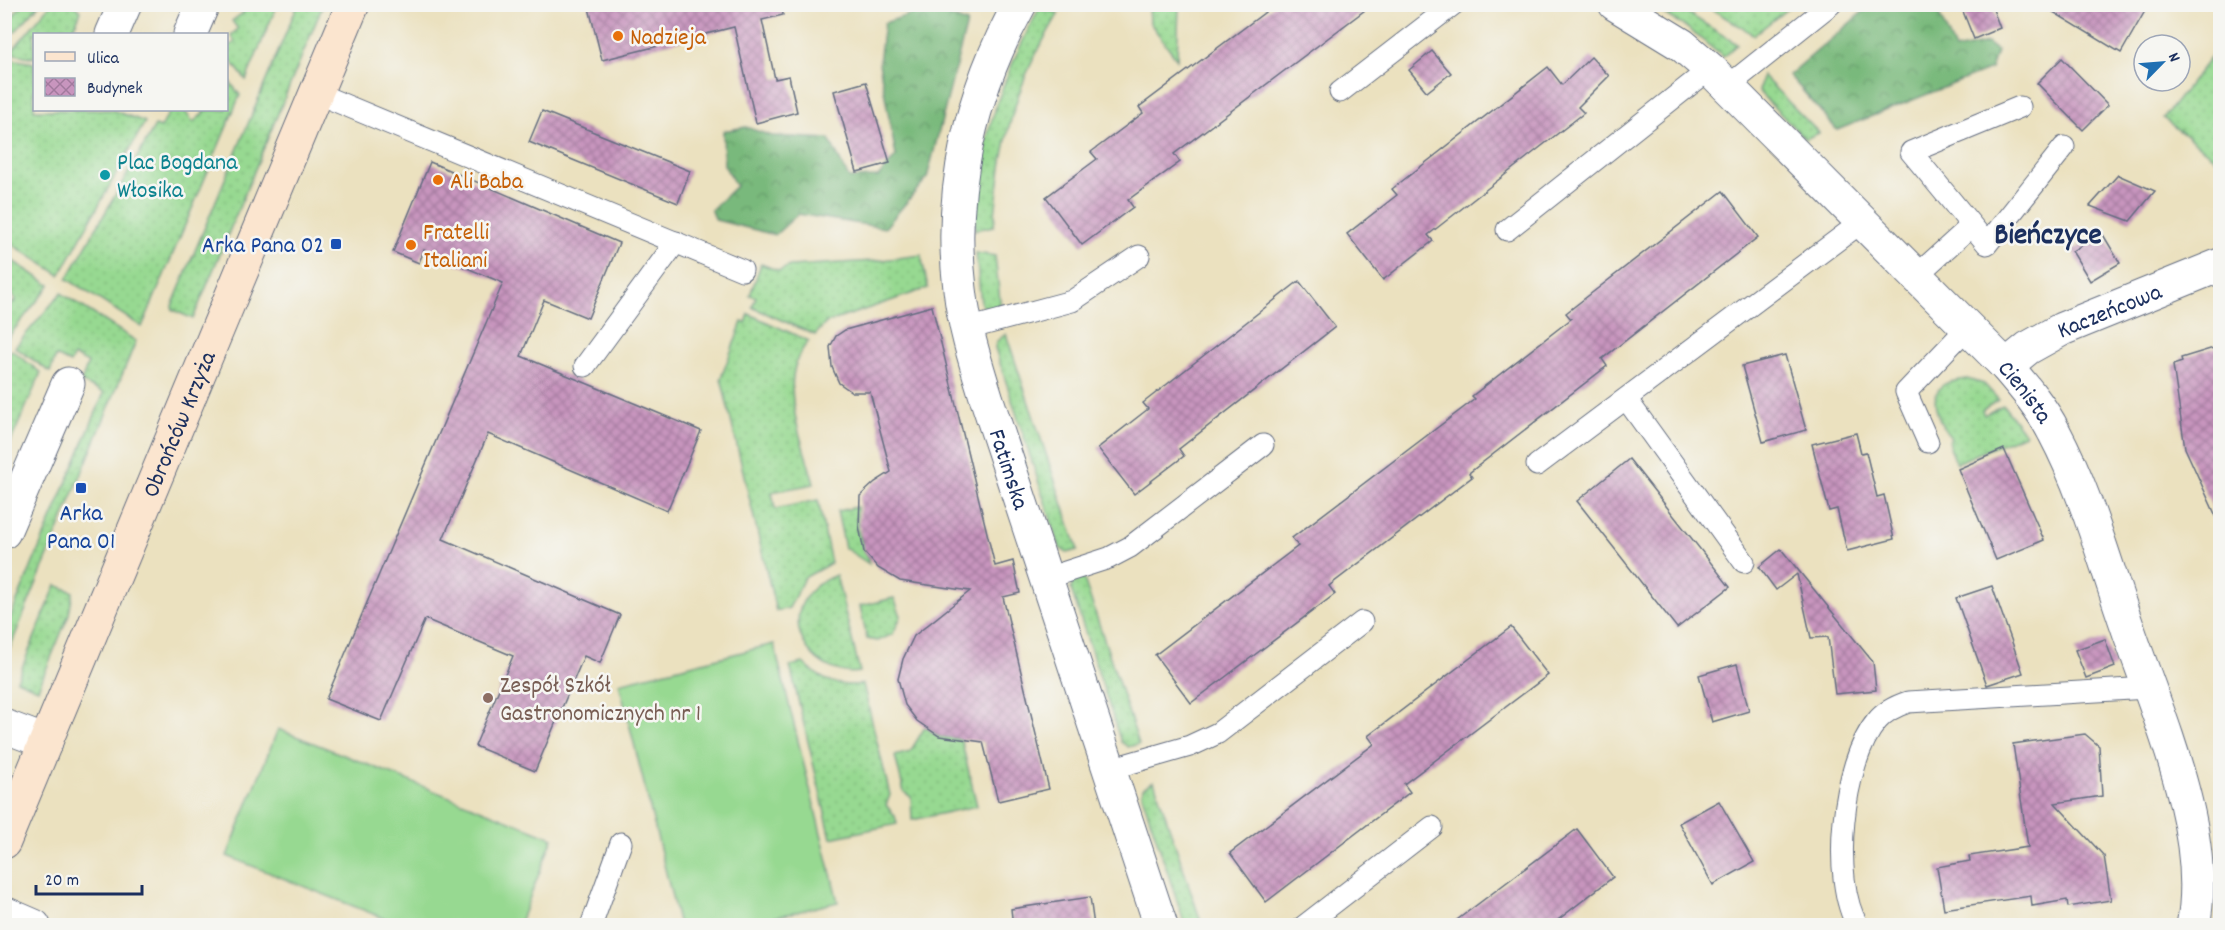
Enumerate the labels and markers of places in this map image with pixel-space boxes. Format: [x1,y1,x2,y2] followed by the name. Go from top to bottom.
[630,22,707,56] place label: Nadzieja
[611,29,625,43] marker: Nadzieja
[117,147,238,209] place label: Plac Bogdana Włosika
[450,166,524,200] place label: Ali Baba
[98,168,112,182] marker: Plac Bogdana Włosika
[431,173,445,187] marker: Ali Baba
[423,217,489,279] place label: Fratelli Italiani
[202,230,324,264] place label: Arka Pana 02
[329,237,343,251] marker: Arka Pana 02
[404,238,418,252] marker: Fratelli Italiani
[74,481,88,495] marker: Arka Pana 01
[47,498,115,560] place label: Arka Pana 01
[500,670,701,732] place label: Zespół Szkół Gastronomicznych nr 1
[481,691,495,705] marker: Zespół Szkół Gastronomicznych nr 1

